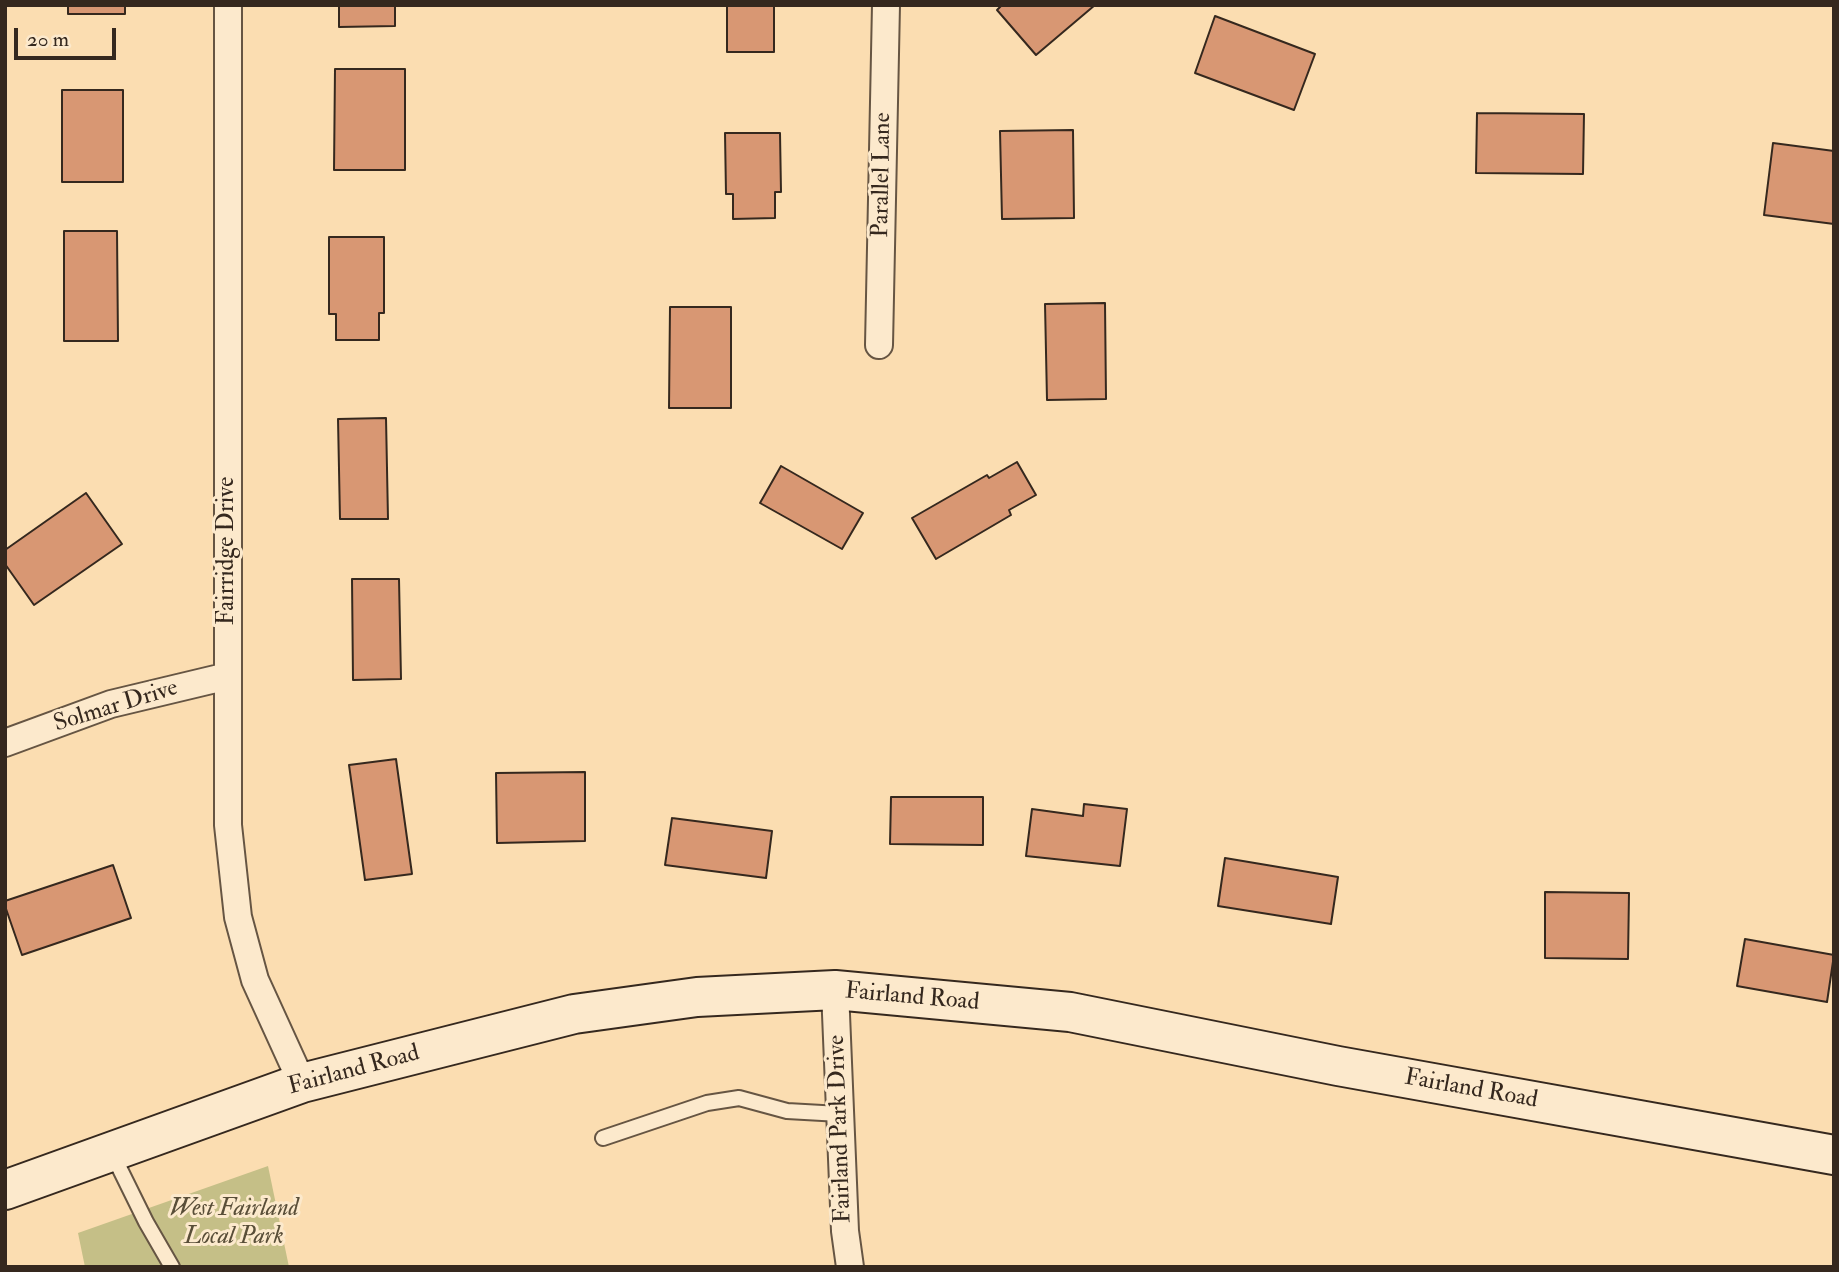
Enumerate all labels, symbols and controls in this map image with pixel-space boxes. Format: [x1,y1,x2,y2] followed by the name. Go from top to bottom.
[18,14,119,58] scale bar
[27,26,69,53] text: 20 m
[868,112,898,238] street label: Parallel Lane
[214,477,242,625] street label: Fairridge Drive
[50,674,182,740] street label: Solmar Drive
[844,978,980,1018] street label: Fairland Road
[823,1034,859,1224] street label: Fairland Park Drive
[285,1040,423,1102] street label: Fairland Road
[1402,1064,1540,1116] street label: Fairland Road
[169,1196,299,1252] park label: West Fairland Local Park

